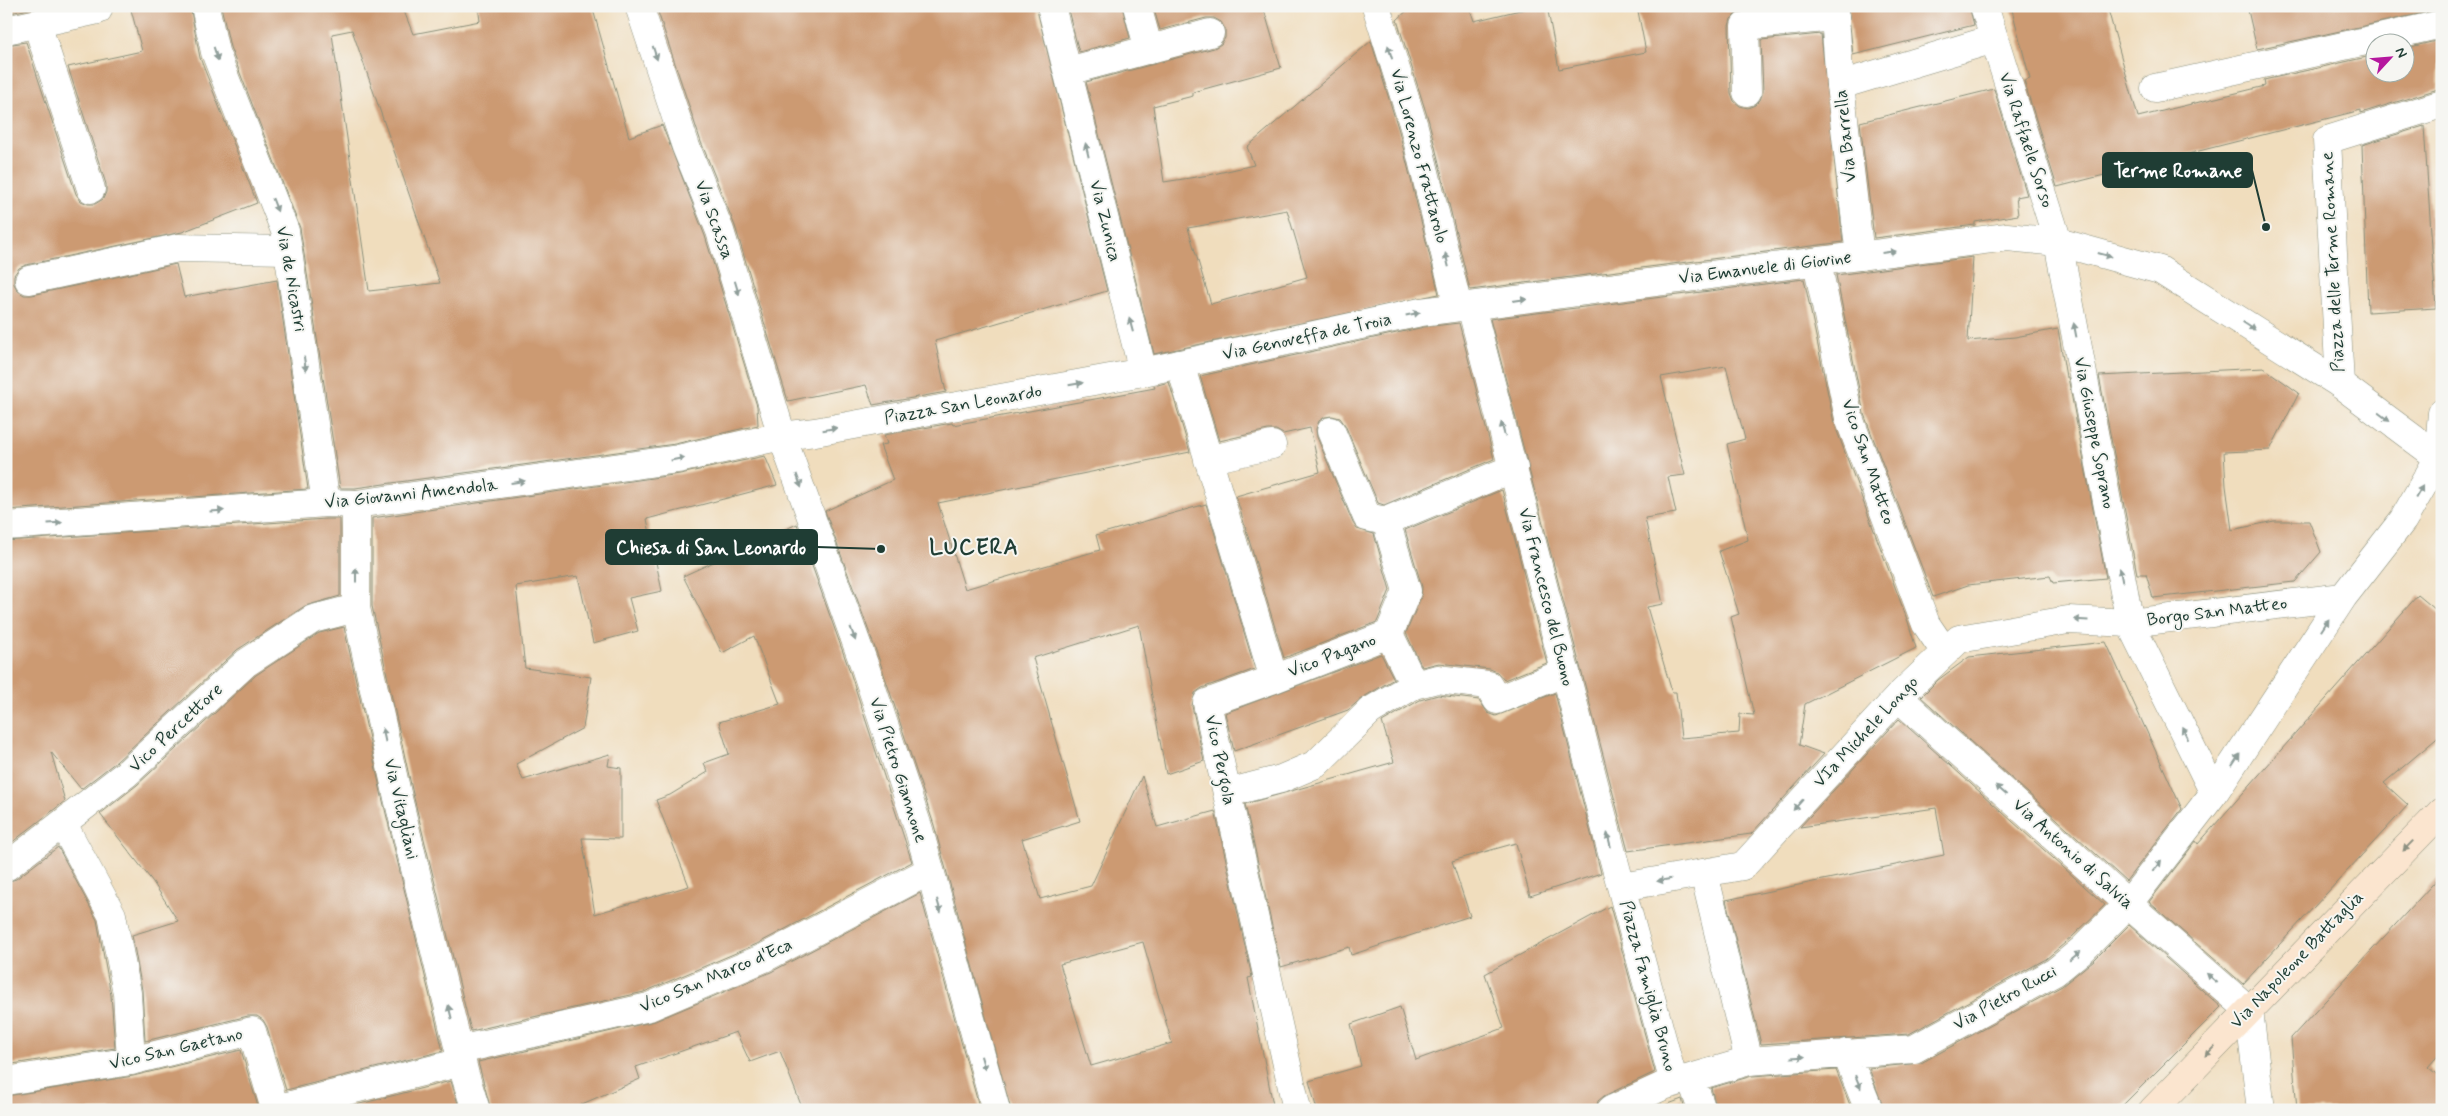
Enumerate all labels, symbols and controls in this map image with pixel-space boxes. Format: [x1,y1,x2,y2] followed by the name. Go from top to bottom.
[2366,32,2416,82] north arrow
[651,45,659,60] one-way arrow
[1386,45,1394,60] one-way arrow
[2391,45,2411,61] text: N
[213,46,220,61] one-way arrow
[1384,66,1454,246] street label: Via Lorenzo Frattarolo
[1993,69,2059,211] street label: Via Raffaele Sorso
[1829,89,1863,183] street label: Via Barrella
[1083,142,1091,157] one-way arrow
[2315,151,2351,373] street label: Piazza delle Terme Romane
[2103,153,2252,187] callout: Terme Romane
[2114,159,2242,184] text: Terme Romane
[689,177,739,263] street label: Via Scassa
[1083,178,1127,264] street label: Via Zunica
[271,198,279,213] one-way arrow
[270,224,312,334] street label: Via de Nicastri
[1677,245,1853,291] street label: Via Emanuele di Giovine
[1882,248,1898,256] one-way arrow
[2097,251,2113,259] one-way arrow
[1443,252,1451,267] one-way arrow
[734,281,742,296] one-way arrow
[1512,295,1528,303] one-way arrow
[1220,307,1394,367] street label: Via Genoveffa de Troia
[1406,310,1421,318] one-way arrow
[1127,317,1135,332] one-way arrow
[2070,321,2078,337] one-way arrow
[2242,322,2256,331] one-way arrow
[2068,355,2120,511] street label: Via Giuseppe Soprano
[301,357,309,373] one-way arrow
[882,379,1044,431] street label: Piazza San Leonardo
[1069,380,1084,388] one-way arrow
[1835,396,1901,528] street label: Vico San Matteo
[2377,412,2390,423] one-way arrow
[1499,421,1507,436] one-way arrow
[823,425,839,433] one-way arrow
[671,454,687,462] one-way arrow
[323,473,499,515] street label: Via Giovanni Amendola
[795,474,803,489] one-way arrow
[510,478,526,486] one-way arrow
[2415,485,2423,500] one-way arrow
[1512,505,1580,689] street label: Via Francesco del Buono
[209,507,225,515] one-way arrow
[47,518,63,526] one-way arrow
[606,530,817,564] callout: Chiesa di San Leonardo
[929,534,1019,562] district label: LUCERA
[616,536,806,561] text: Chiesa di San Leonardo
[352,567,360,583] one-way arrow
[2117,568,2125,583] one-way arrow
[2145,591,2289,634] street label: Borgo San Matteo
[2073,616,2089,624] one-way arrow
[2320,618,2330,631] one-way arrow
[850,627,857,642] one-way arrow
[1284,628,1380,684] street label: Vico Pagano
[1808,671,1924,793] street label: VIa Michele Longo
[124,678,228,778] street label: Vico Percettore
[863,694,933,846] street label: Via Pietro Giannone
[1197,713,1241,808] street label: Vico Pergola
[379,726,387,742] one-way arrow
[2181,726,2189,740] one-way arrow
[2231,754,2240,767] one-way arrow
[377,756,424,862] street label: Via Vitagliani
[1994,784,2007,795] one-way arrow
[2007,793,2139,915] street label: Via Antonio di Salvia
[1792,798,1804,810] one-way arrow
[1605,833,1613,848] one-way arrow
[2402,840,2414,852] one-way arrow
[2152,860,2163,873] one-way arrow
[1656,876,1672,884] one-way arrow
[2225,886,2369,1034] street label: Via Napoleone Battaglia
[935,898,943,914] one-way arrow
[1613,898,1682,1075] street label: Piazza Famiglia Bruno
[636,933,796,1019] street label: Vico San Marco d'Eca
[2068,950,2081,961] one-way arrow
[1949,960,2061,1036] street label: Via Pietro Rucci
[2207,972,2219,984] one-way arrow
[446,1005,454,1020] one-way arrow
[107,1022,245,1076] street label: Vico San Gaetano
[2204,1045,2216,1057] one-way arrow
[1790,1053,1806,1061] one-way arrow
[979,1055,987,1070] one-way arrow
[1854,1074,1862,1089] one-way arrow

